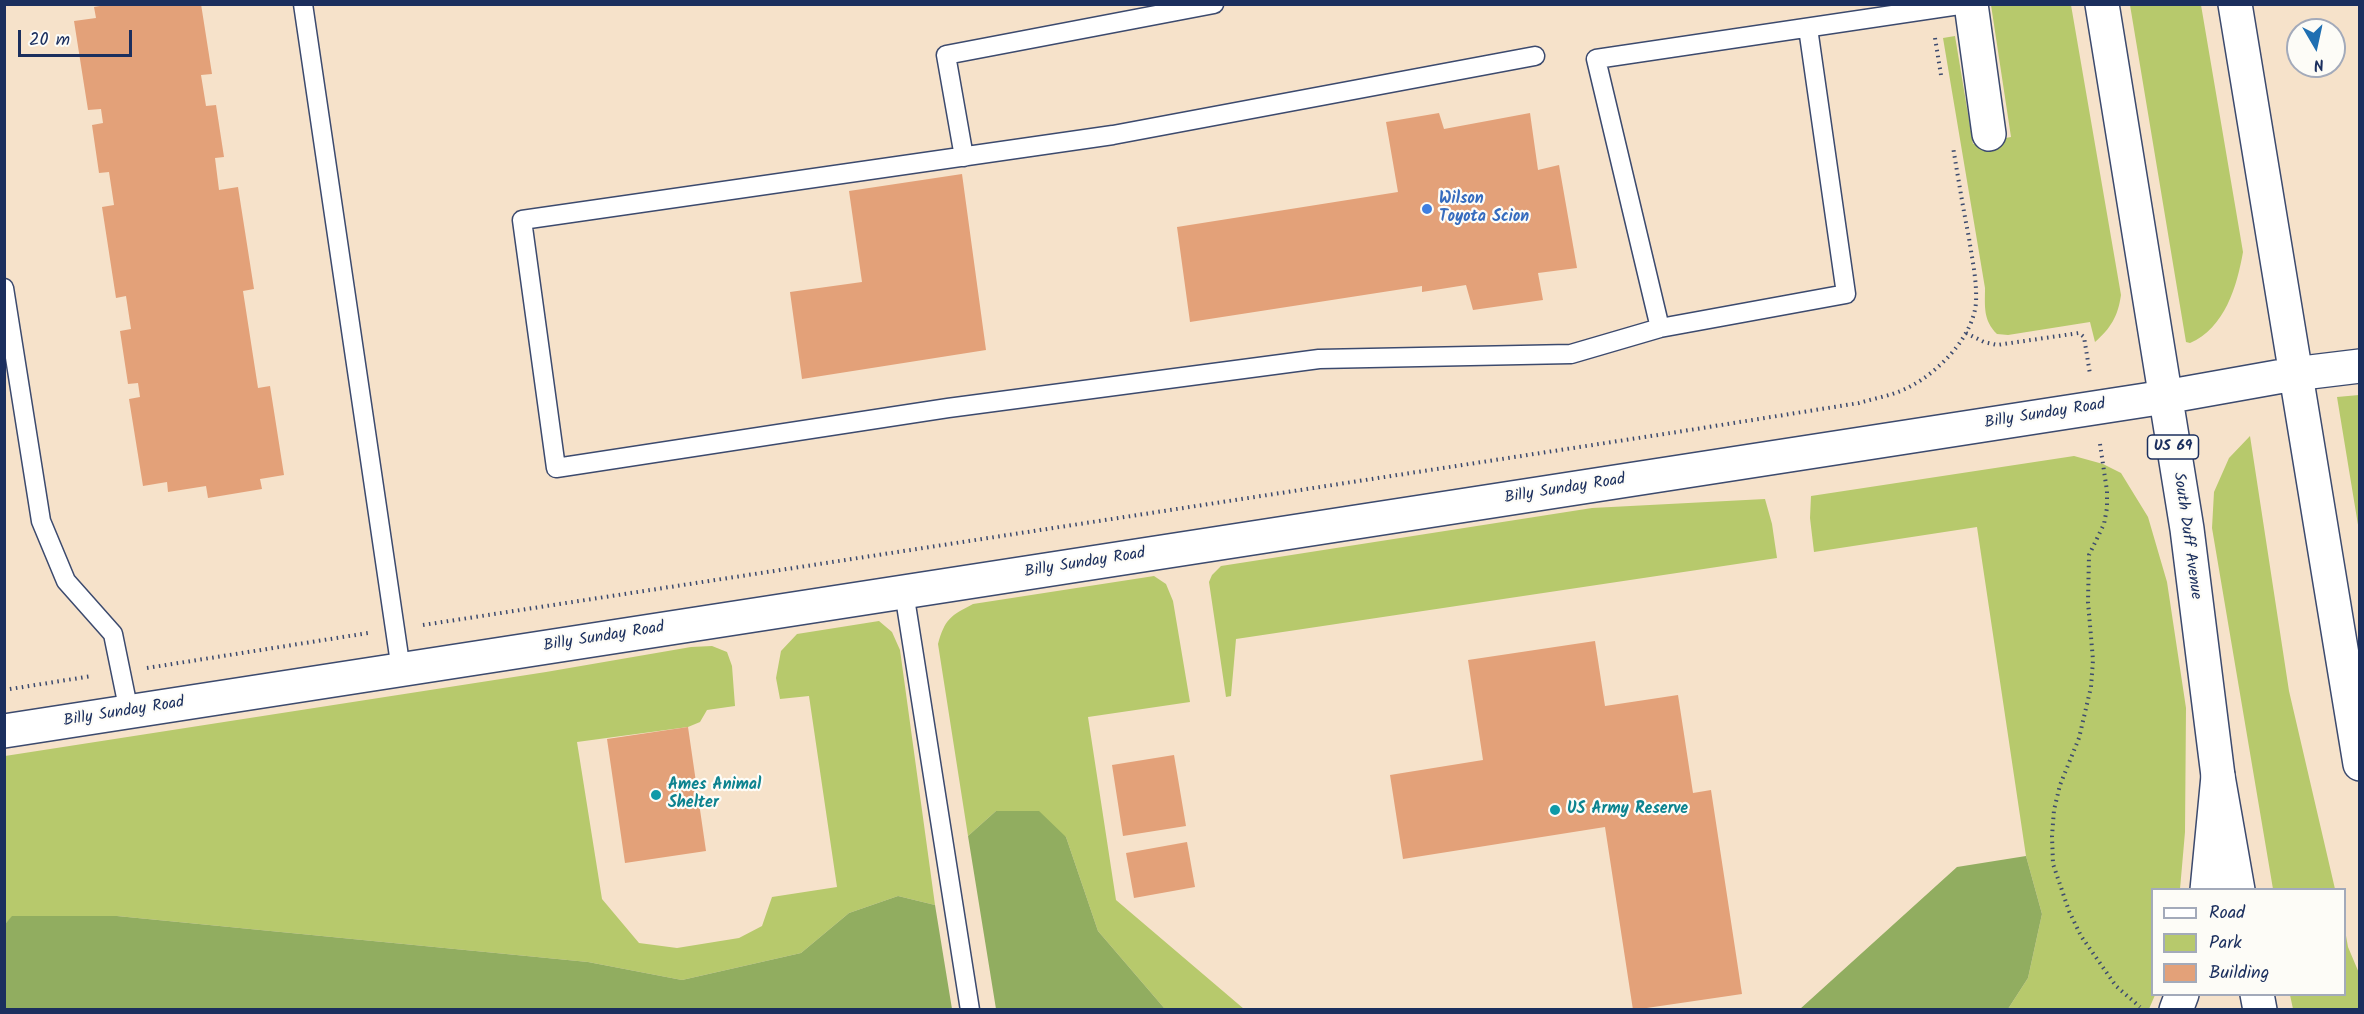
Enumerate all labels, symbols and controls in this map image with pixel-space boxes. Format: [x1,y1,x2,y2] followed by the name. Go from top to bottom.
[21,18,135,56] scale bar
[2286,18,2346,78] north arrow
[29,26,70,55] text: 20 m
[2312,51,2326,77] text: N
[1439,190,1529,228] place label: Wilson Toyota Scion
[1420,202,1434,216] marker: Wilson Toyota Scion
[1983,396,2107,434] street label: Billy Sunday Road
[2148,435,2198,459] road number: US 69
[1503,471,1627,509] street label: Billy Sunday Road
[2168,471,2204,601] street label: South Duff Avenue
[1023,545,1147,583] street label: Billy Sunday Road
[542,619,666,657] street label: Billy Sunday Road
[62,694,186,732] street label: Billy Sunday Road
[668,776,761,814] place label: Ames Animal Shelter
[649,788,663,802] marker: Ames Animal Shelter
[1567,800,1688,820] place label: US Army Reserve
[1548,803,1562,817] marker: US Army Reserve
[2151,888,2346,996] legend
[2209,899,2245,928] text: Road
[2209,929,2242,958] text: Park
[2209,959,2269,988] text: Building

